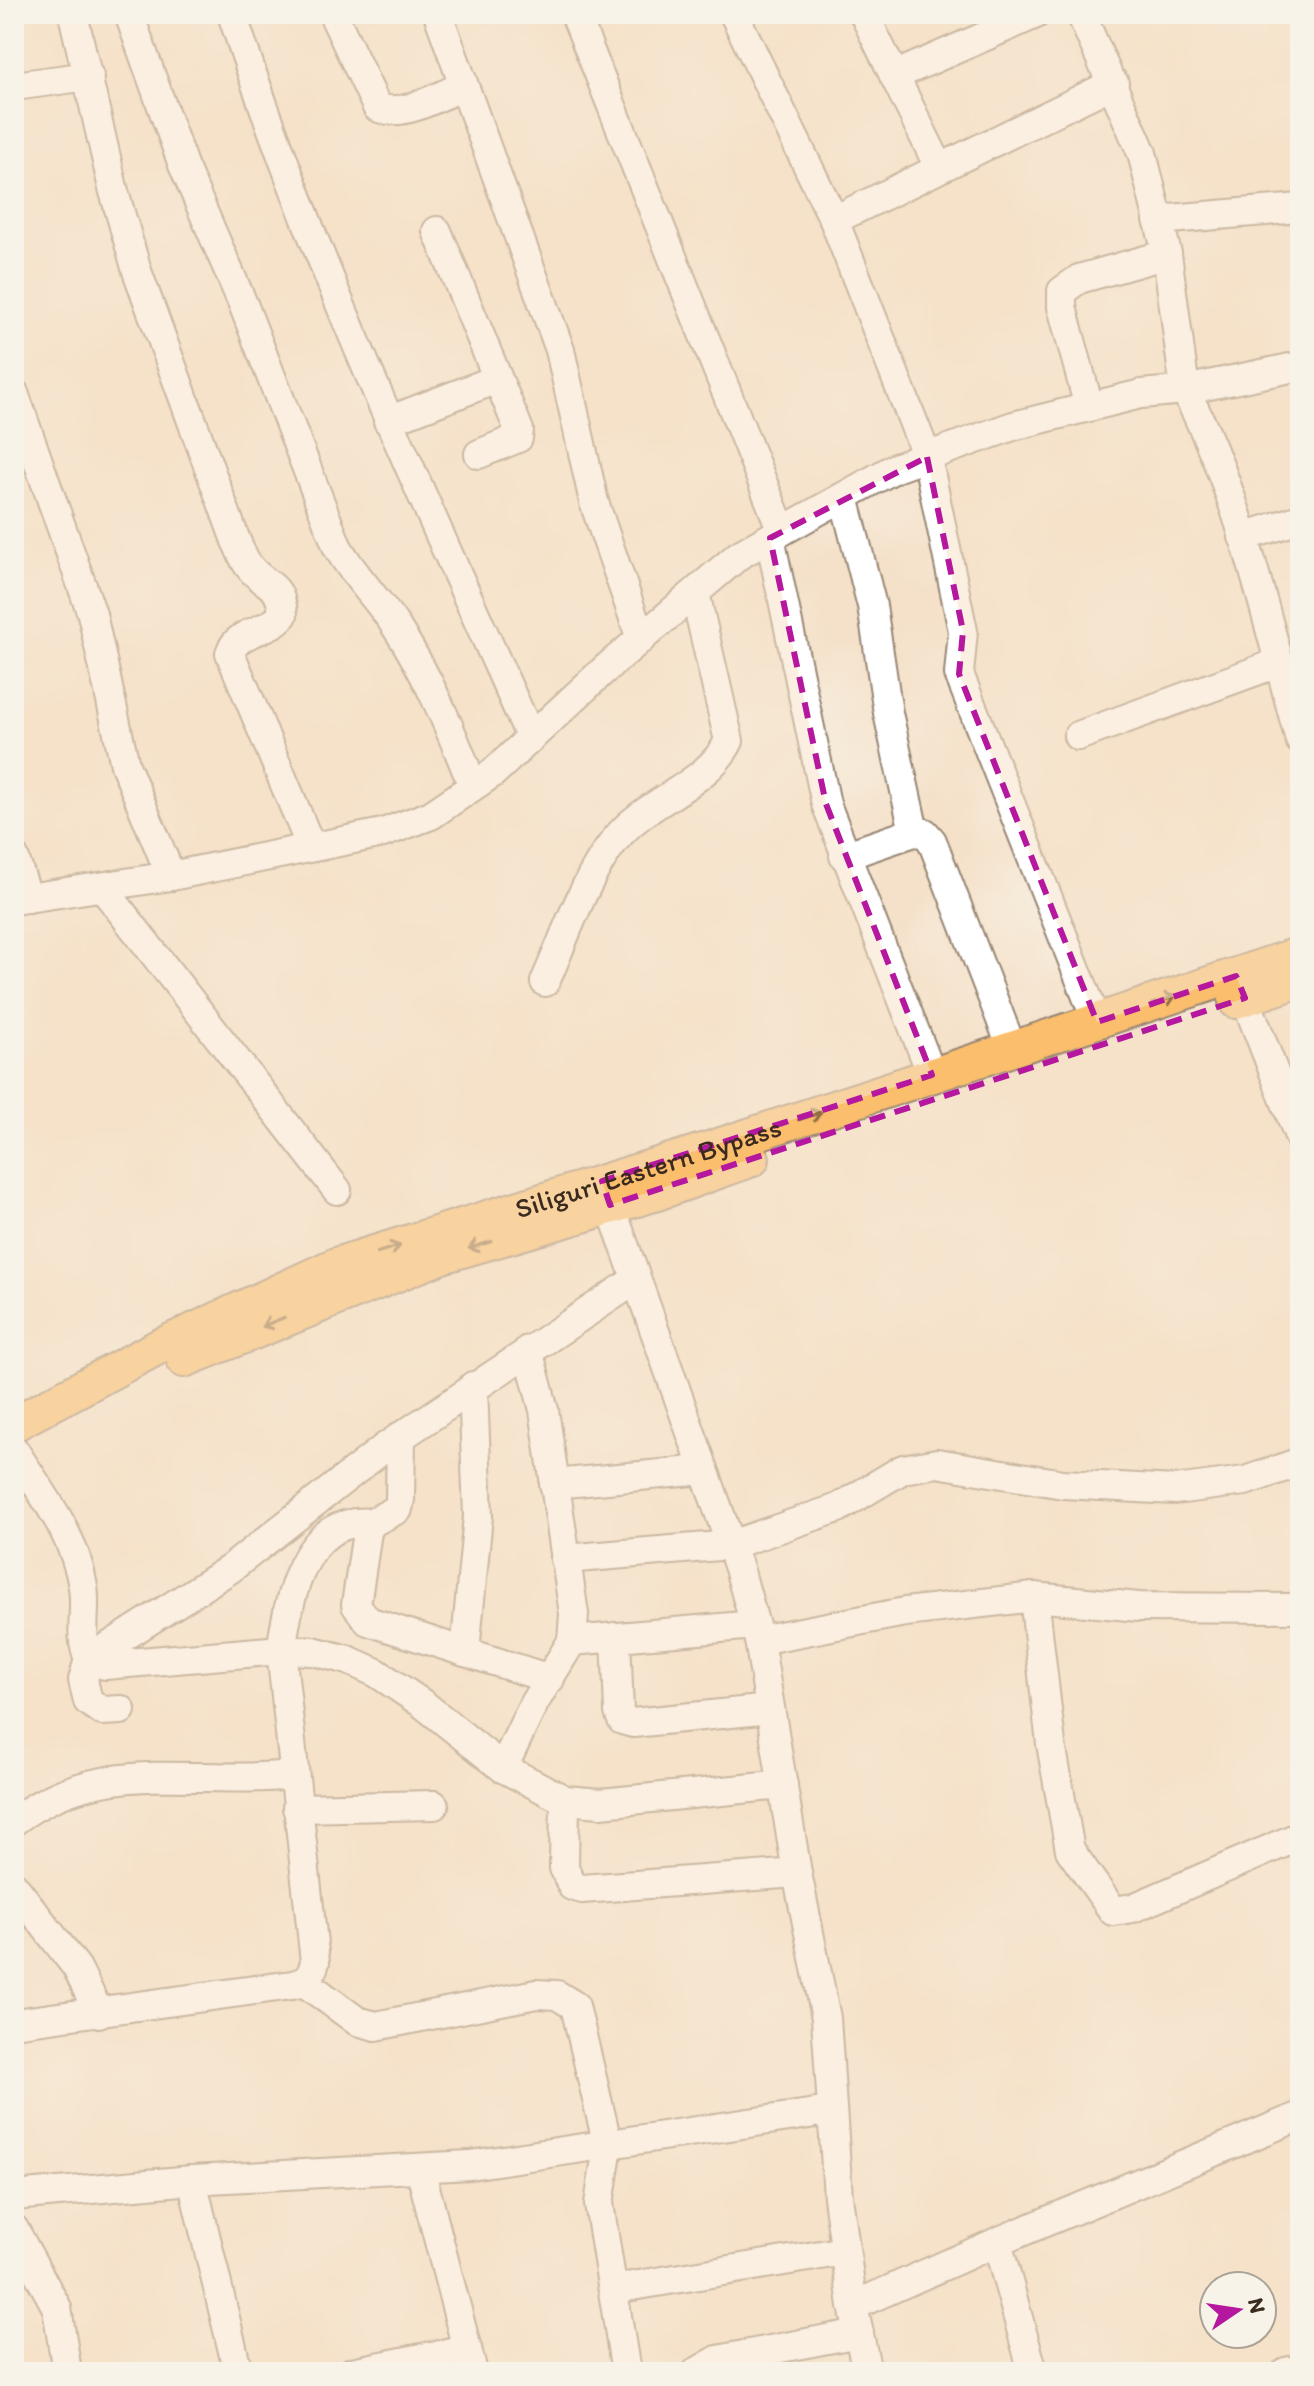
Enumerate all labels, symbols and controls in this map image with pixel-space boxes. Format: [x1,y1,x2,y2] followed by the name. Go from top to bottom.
[1151,992,1176,1007] one-way arrow
[797,1107,822,1122] one-way arrow
[511,1109,785,1225] street label: Siliguri Eastern Bypass
[468,1239,493,1253] one-way arrow
[376,1240,401,1255] one-way arrow
[261,1316,286,1330] one-way arrow
[1198,2270,1278,2350] north arrow
[1242,2295,1272,2316] text: N

